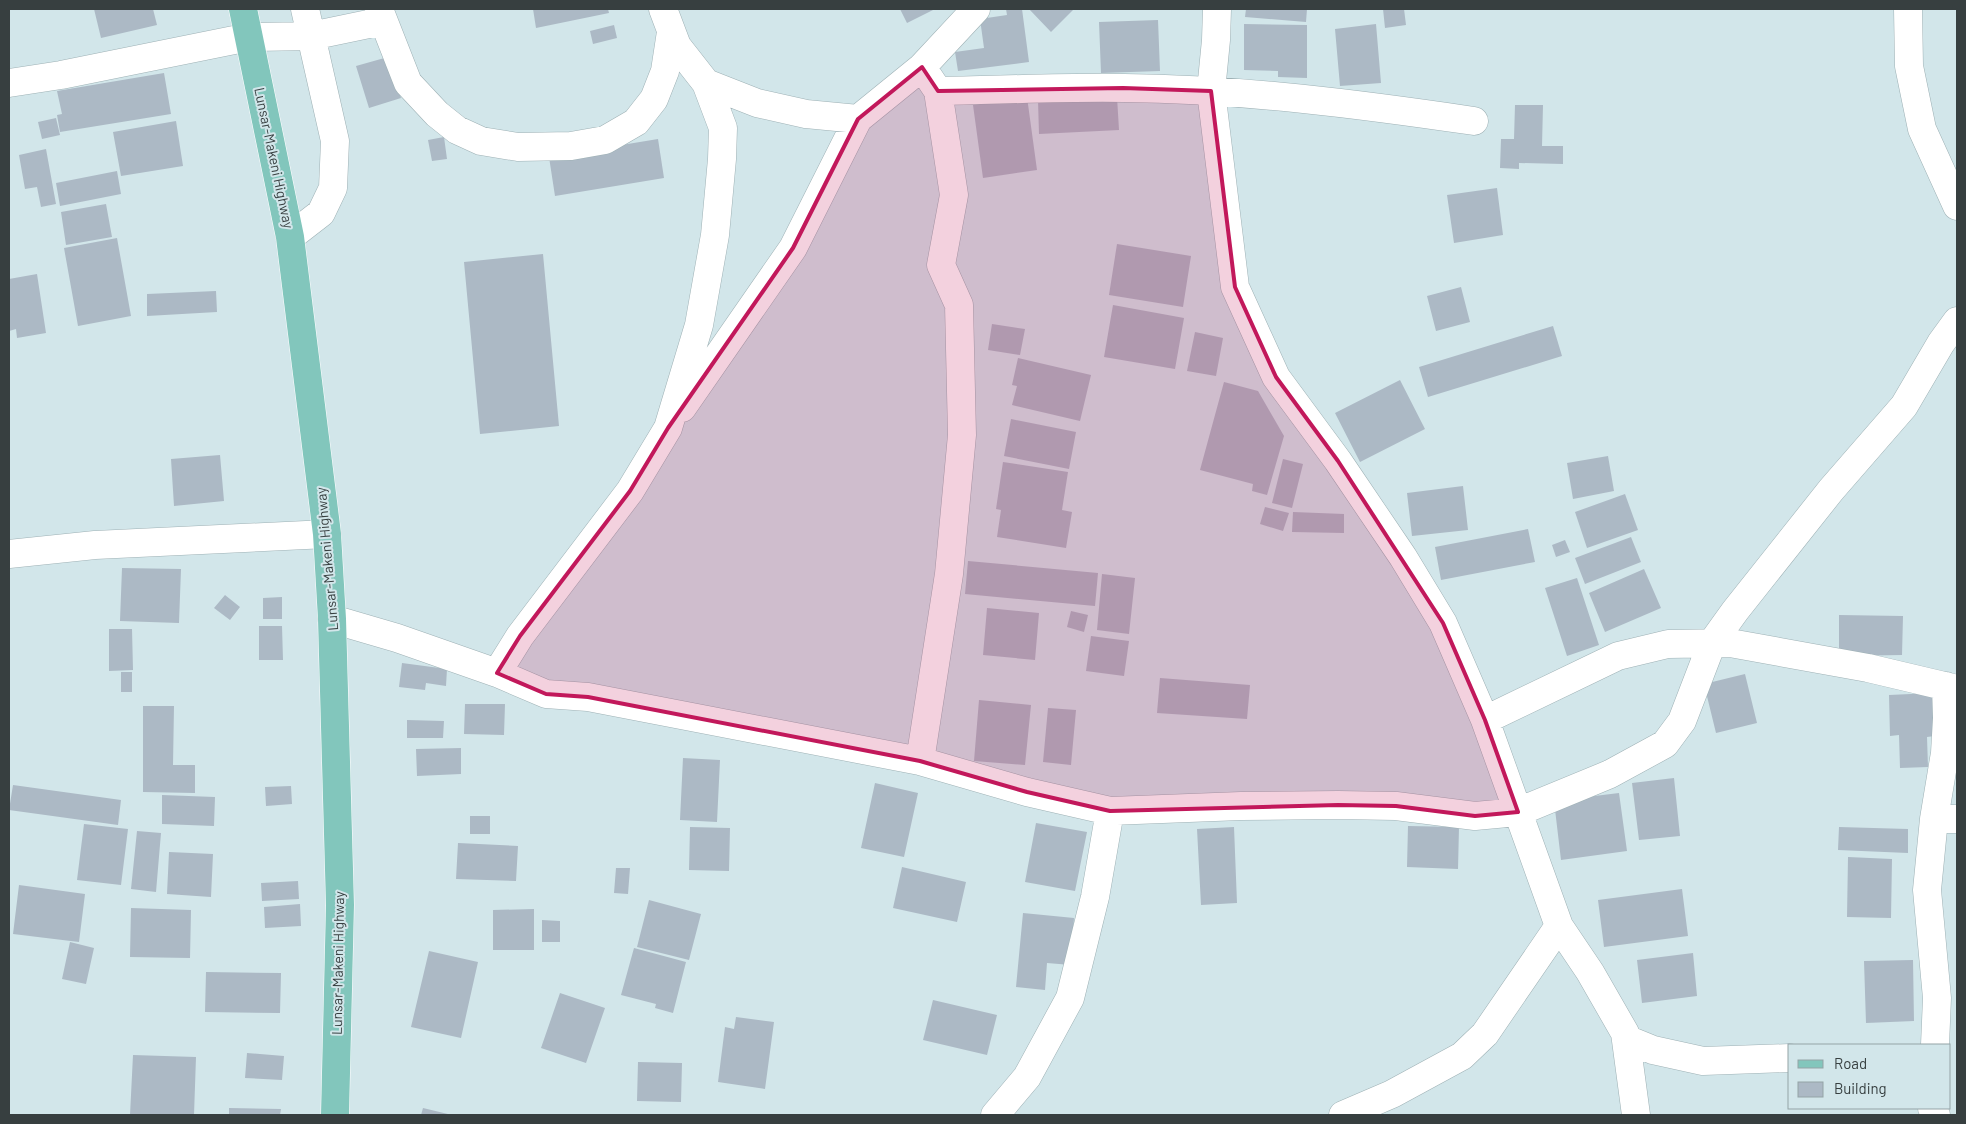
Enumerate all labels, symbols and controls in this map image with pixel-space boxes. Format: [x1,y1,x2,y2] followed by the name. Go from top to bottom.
[251,86,298,231] street label: Lunsar-Makeni Highway
[312,486,341,631] street label: Lunsar-Makeni Highway
[328,890,347,1035] street label: Lunsar-Makeni Highway
[1788,1044,1951,1109] legend
[1834,1054,1867,1072] text: Road
[1834,1079,1887,1097] text: Building

